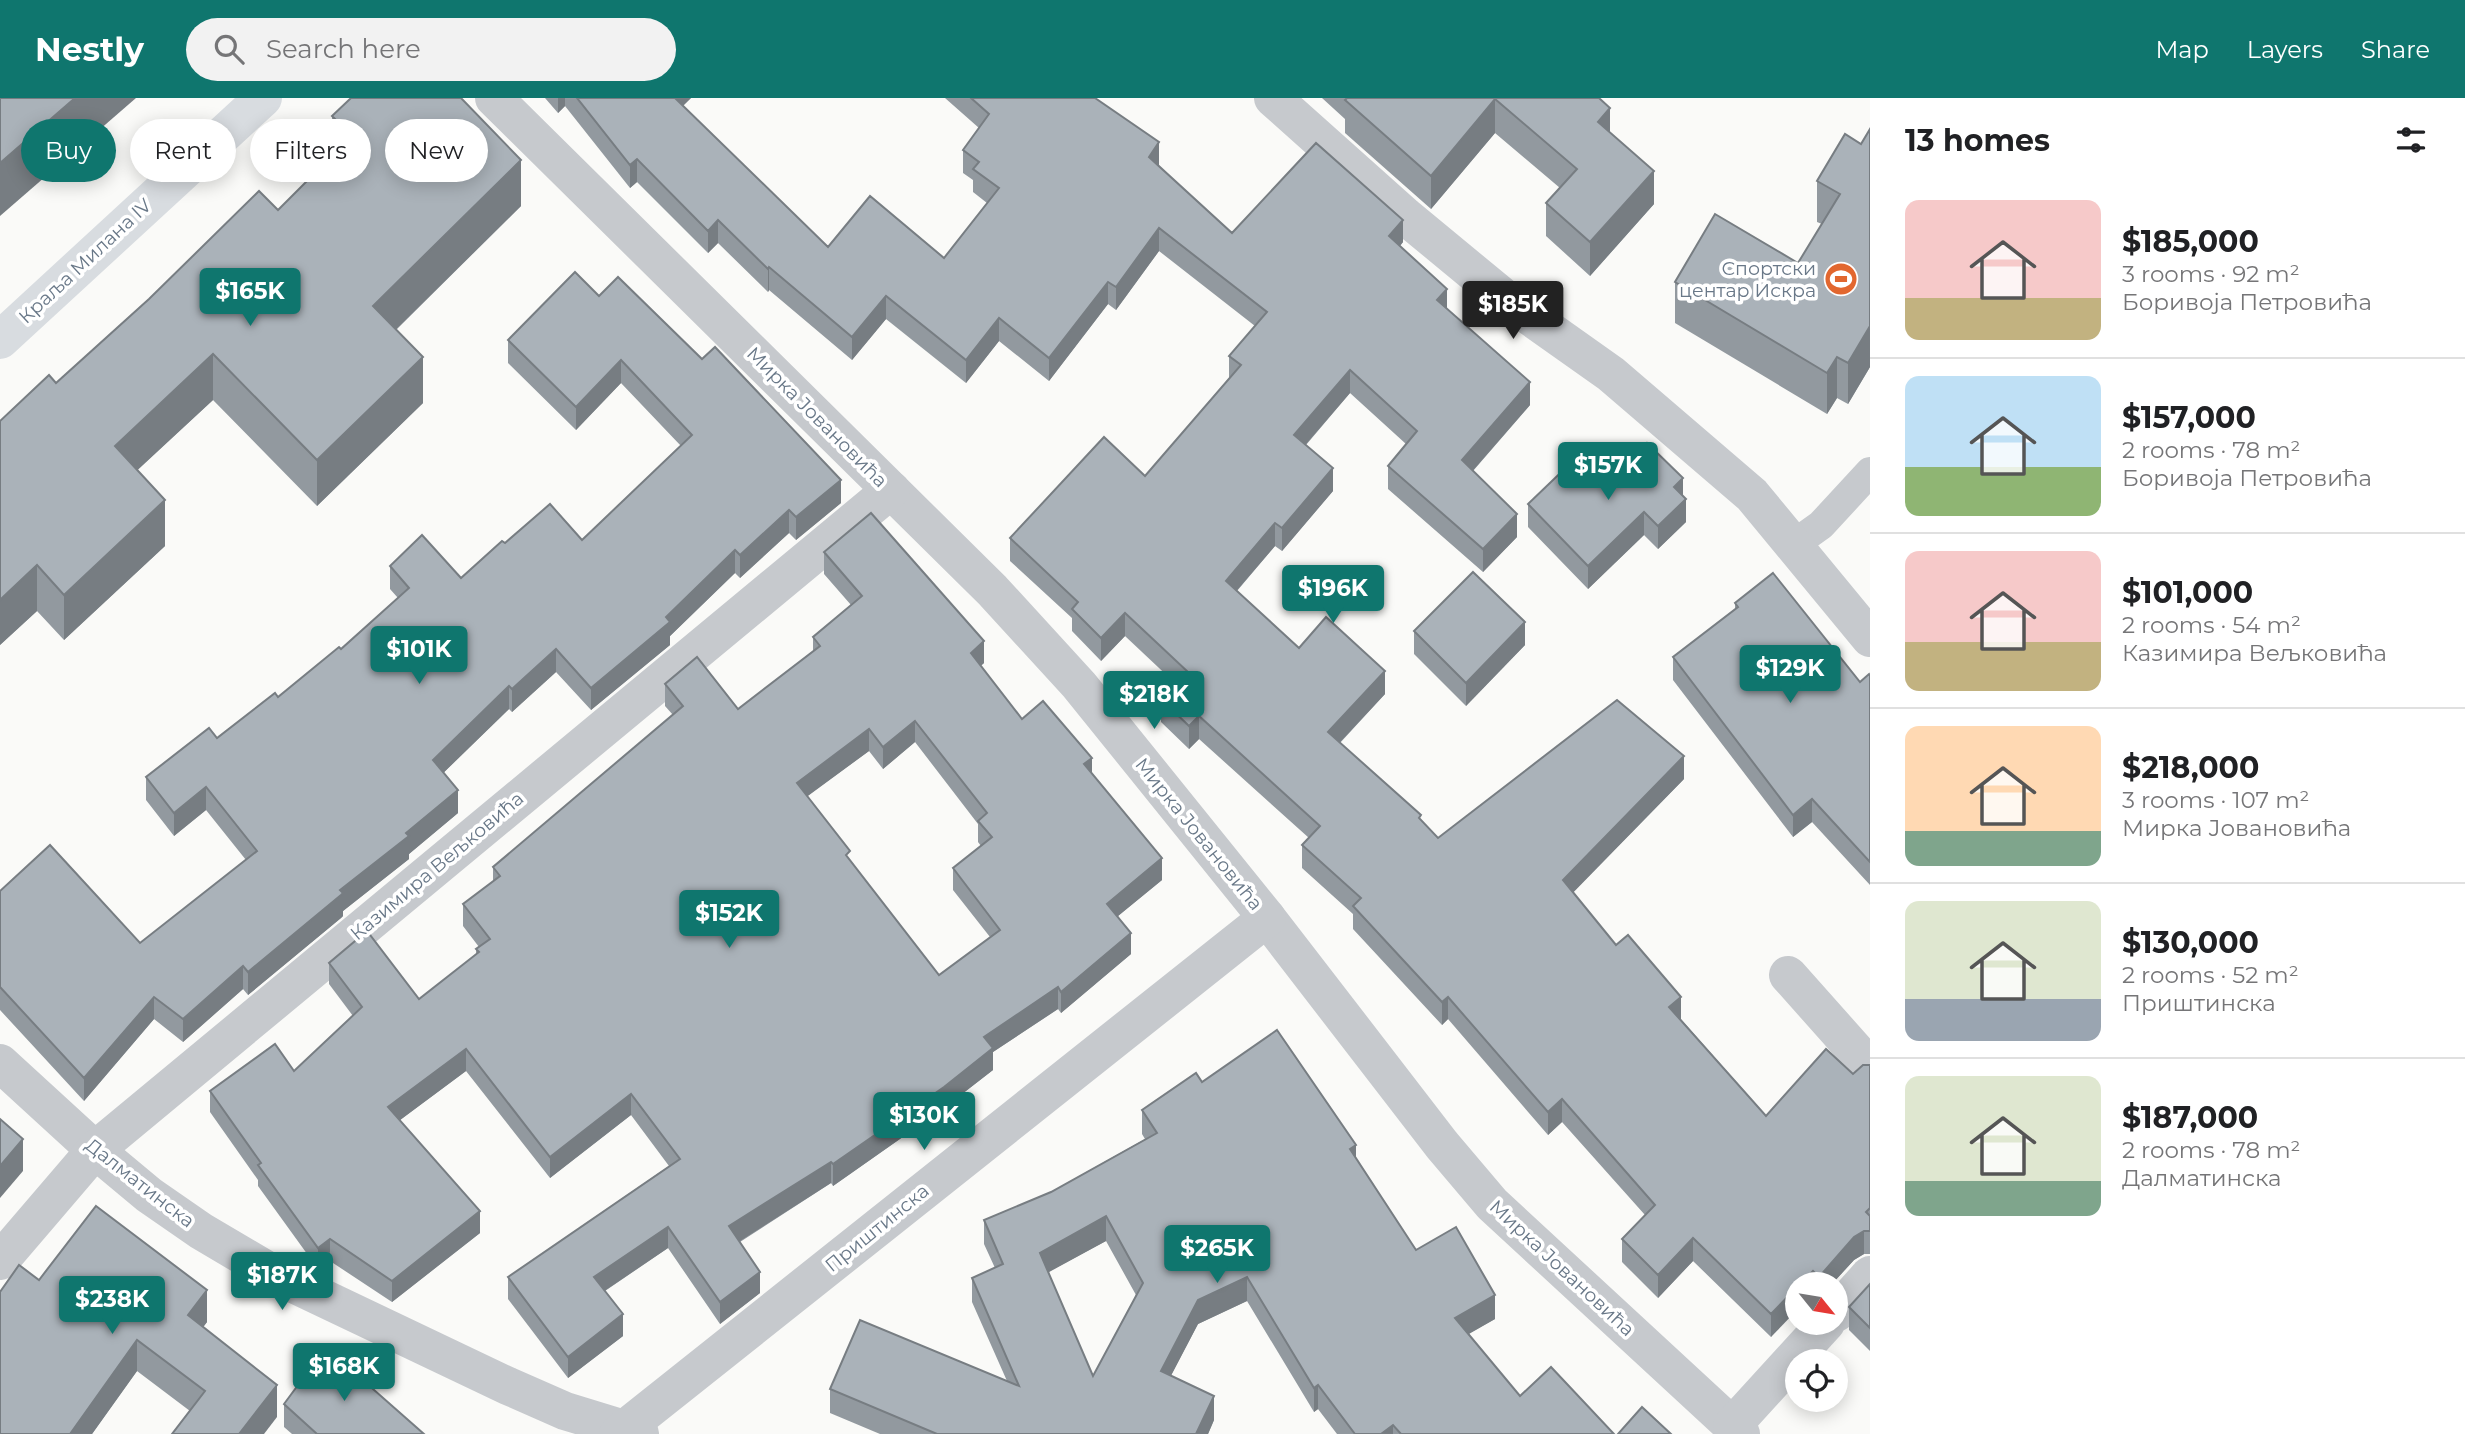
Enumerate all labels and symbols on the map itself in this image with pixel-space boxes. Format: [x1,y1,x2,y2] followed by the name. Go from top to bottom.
[14,193,157,328] street label: Краља Милана IV
[1679,257,1816,302] place label: Спортски центар Искра
[1822,260,1860,298] sports icon: Спортски центар Искра
[201,268,299,328] pin: $165K
[1464,282,1562,341] pin: $185K
[742,342,892,492] street label: Мирка Јовановића
[1559,442,1657,502] pin: $157K
[1284,566,1382,625] pin: $196K
[370,626,468,686] pin: $101K
[1741,646,1839,705] pin: $129K
[1105,672,1203,731] pin: $218K
[1130,753,1268,915] street label: Мирка Јовановића
[346,787,528,945] street label: Казимира Вељковића
[680,890,778,950] pin: $152K
[875,1093,973,1152] pin: $130K
[81,1133,199,1233] street label: Далматинска
[820,1179,934,1277] street label: Приштинска
[1485,1195,1639,1341] street label: Мирка Јовановића
[1168,1226,1266,1285] pin: $265K
[233,1252,331,1312] pin: $187K
[1785,1272,1848,1335] north arrow
[63,1276,161,1336] pin: $238K
[295,1344,393,1403] pin: $168K

